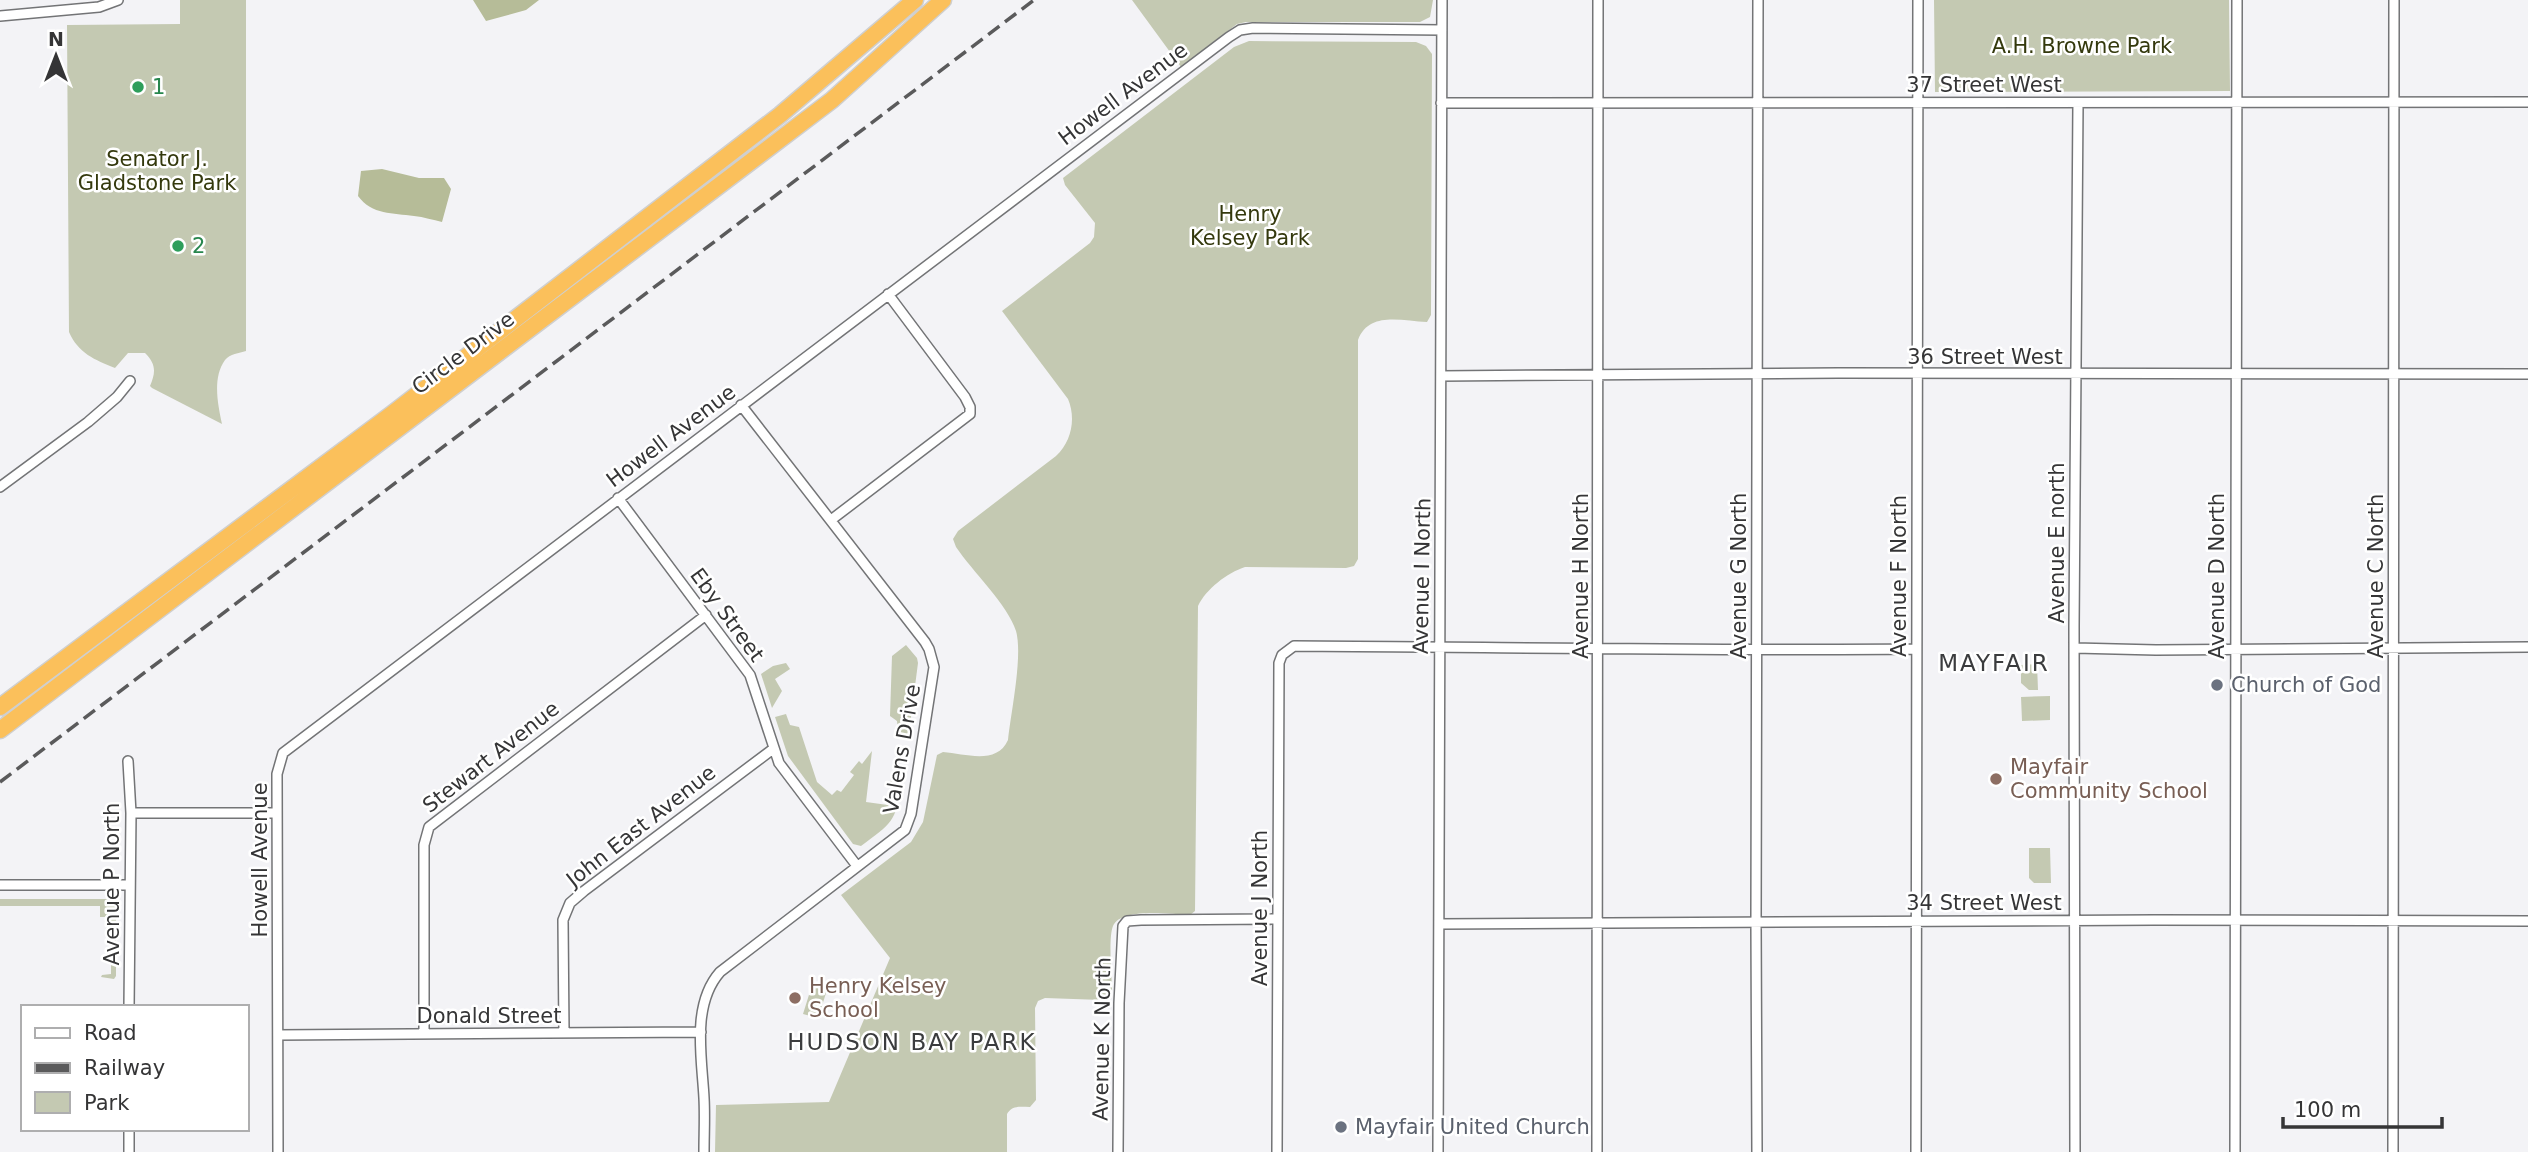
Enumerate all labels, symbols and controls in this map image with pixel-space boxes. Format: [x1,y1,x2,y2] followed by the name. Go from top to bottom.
[21,21,91,91] north arrow
[48,28,64,50] text: N
[1992,34,2173,58] park label: A.H. Browne Park
[1054,38,1192,150] street label: Howell Avenue
[1906,73,2062,97] street label: 37 Street West
[152,75,165,99] place label: 1
[130,79,146,95] marker: 1
[78,147,237,195] park label: Senator J. Gladstone Park
[1190,202,1311,250] park label: Henry Kelsey Park
[192,234,205,258] place label: 2
[170,238,186,254] marker: 2
[407,307,519,399] street label: Circle Drive
[1907,345,2063,369] street label: 36 Street West
[602,380,740,492] street label: Howell Avenue
[2045,463,2069,623] street label: Avenue E north
[1569,493,1593,659] street label: Avenue H North
[1727,493,1751,659] street label: Avenue G North
[2205,493,2229,659] street label: Avenue D North
[2364,494,2388,658] street label: Avenue C North
[1887,495,1911,657] street label: Avenue F North
[1409,498,1435,654] street label: Avenue I North
[685,564,769,666] street label: Eby Street
[1938,650,2050,676] district label: MAYFAIR
[2231,673,2381,697] place label: Church of God
[2209,677,2225,693] marker: Church of God
[879,682,925,816] street label: Valens Drive
[418,696,564,818] street label: Stewart Avenue
[2010,755,2208,803] place label: Mayfair Community School
[560,760,720,893] street label: John East Avenue
[1988,771,2004,787] marker: Mayfair Community School
[248,782,272,938] street label: Howell Avenue
[100,803,124,965] street label: Avenue P North
[1248,830,1272,986] street label: Avenue J North
[1906,891,2062,915] street label: 34 Street West
[1089,957,1115,1121] street label: Avenue K North
[809,974,947,1022] place label: Henry Kelsey School
[787,990,803,1006] marker: Henry Kelsey School
[417,1004,561,1028] street label: Donald Street
[21,1005,248,1131] legend
[84,1021,137,1045] text: Road
[787,1029,1037,1055] district label: HUDSON BAY PARK
[84,1056,165,1080] text: Railway
[2283,1086,2442,1130] scale bar
[84,1091,130,1115] text: Park
[2294,1098,2361,1122] text: 100 m
[1355,1115,1590,1139] place label: Mayfair United Church
[1333,1119,1349,1135] marker: Mayfair United Church

